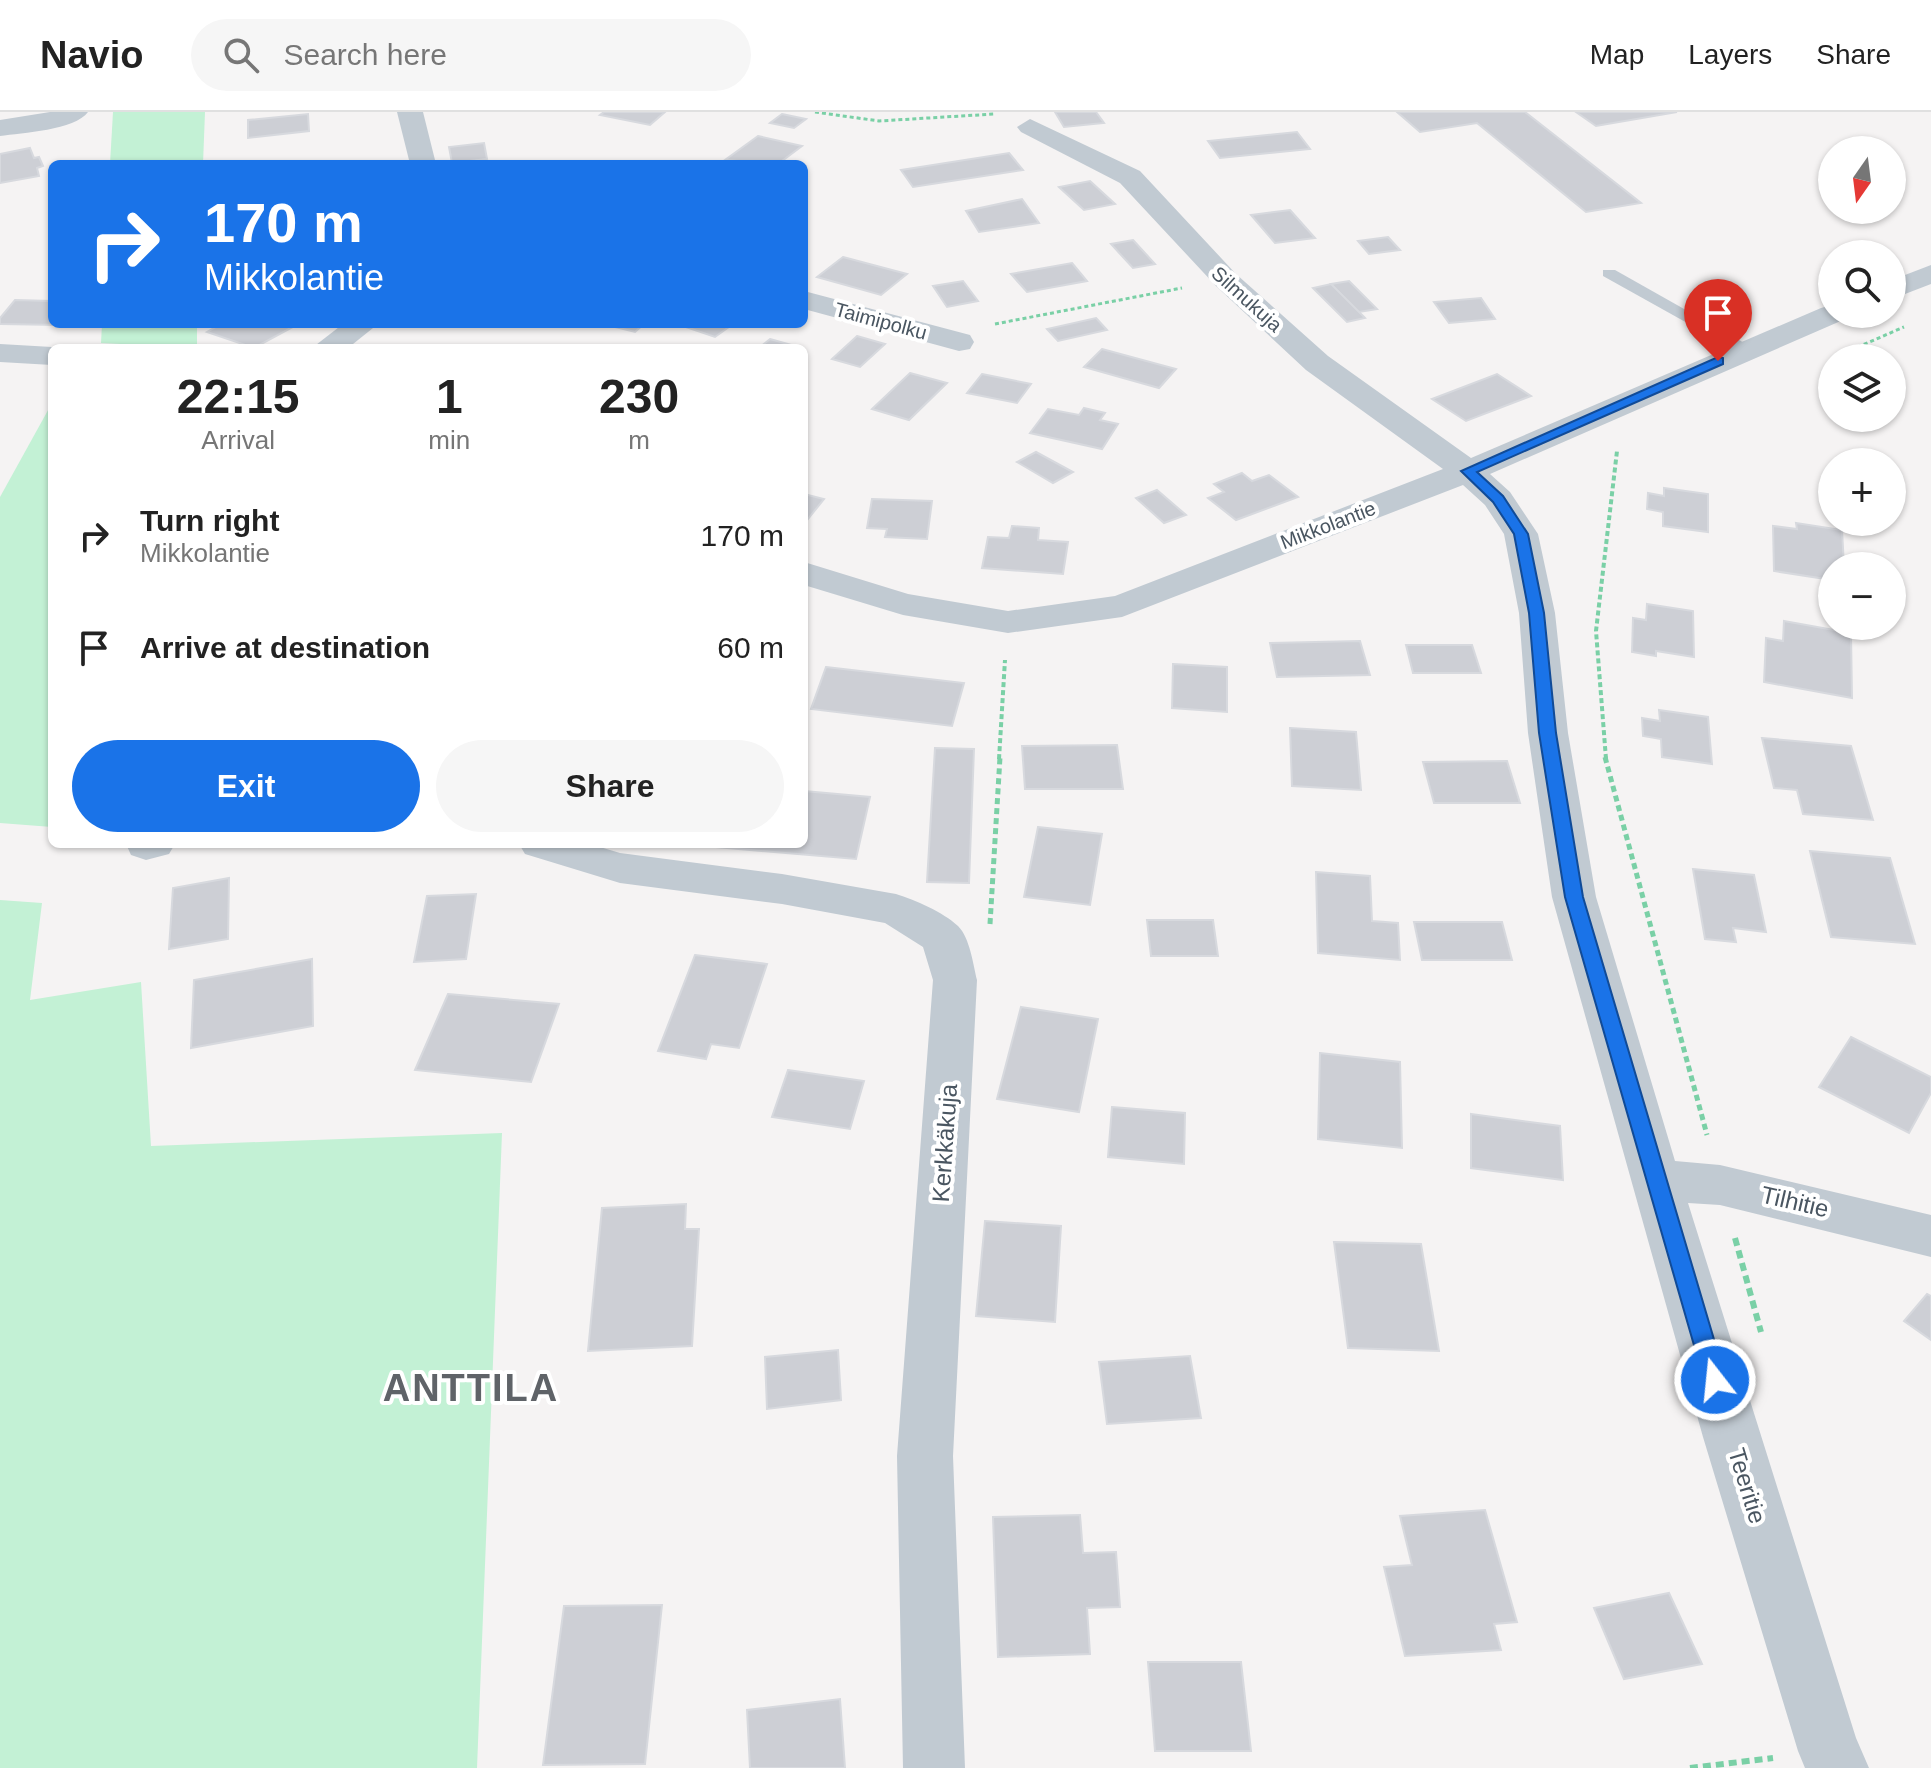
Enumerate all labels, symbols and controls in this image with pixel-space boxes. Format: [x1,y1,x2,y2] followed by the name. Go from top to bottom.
[191,19,751,91] search box
[219,33,263,77] icon: search
[40,34,143,76] text: Navio
[283,38,447,71] text: Search here
[1590,39,1644,70] text: Map
[1688,39,1772,70] text: Layers
[1816,39,1891,70] text: Share
[1818,136,1906,224] north arrow
[1818,136,1906,640] map controls
[204,191,363,254] text: 170 m
[72,192,176,296] icon: right
[1818,240,1906,328] button: search
[204,257,384,298] text: Mikkolantie
[1207,262,1287,337] street label: Silmukuja
[1684,279,1752,361] pin
[1696,291,1740,335] icon: arrive
[833,298,929,344] street label: Taimipolku
[1818,344,1906,432] button: layers
[177,370,300,423] text: 22:15
[436,370,463,423] text: 1
[599,370,679,423] text: 230
[201,425,275,455] text: Arrival
[428,425,470,455] text: min
[628,425,650,455] text: m
[1818,448,1906,536] button: +
[1277,497,1379,553] street label: Mikkolantie
[140,504,279,537] text: Turn right
[72,514,116,558] icon: right
[701,519,784,552] text: 170 m
[140,538,270,568] text: Mikkolantie
[1818,552,1906,640] button: −
[72,626,116,670] icon: arrive
[140,631,430,664] text: Arrive at destination
[717,631,784,664] text: 60 m
[72,740,420,832] button: Exit
[436,740,784,832] button: Share
[927,1082,962,1203] street label: Kerkkäkuja
[1759,1181,1832,1222] street label: Tilhitie
[1673,1338,1757,1422] position arrow
[383,1367,559,1409] district label: ANTTILA
[1723,1445,1772,1527] street label: Teeritie

